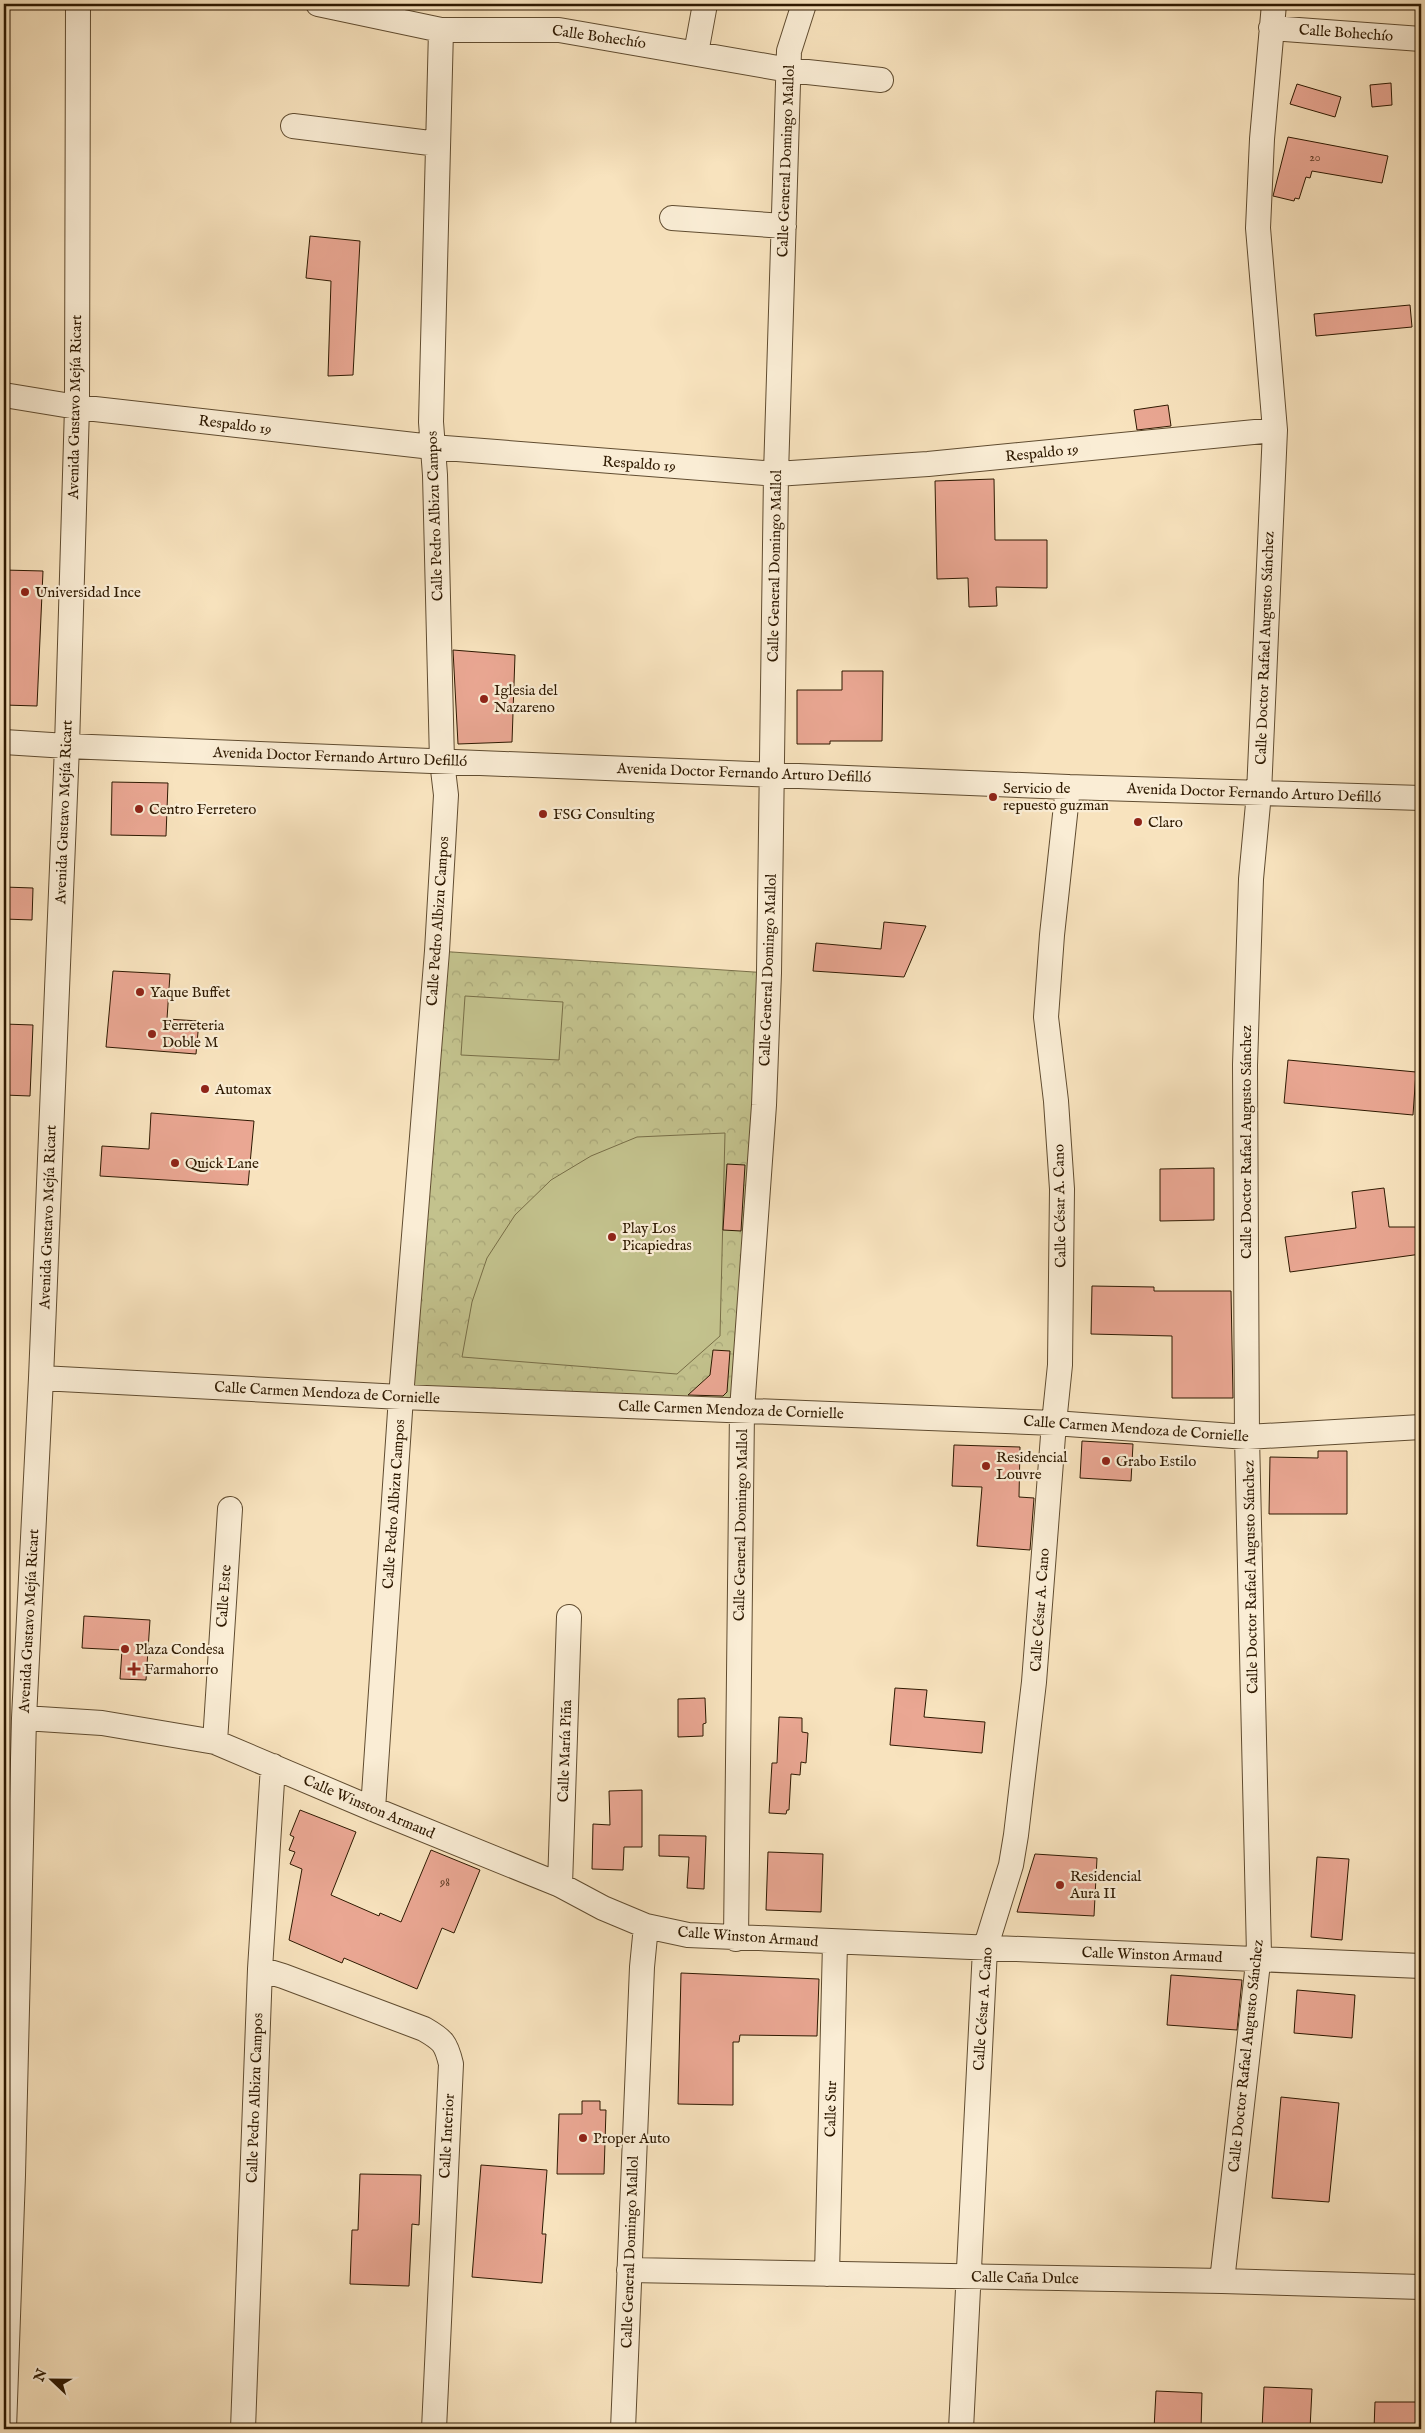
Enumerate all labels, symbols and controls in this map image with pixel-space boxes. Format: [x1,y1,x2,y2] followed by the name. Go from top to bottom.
[1298,20,1394,46] street label: Calle Bohechío
[551,21,647,53] street label: Calle Bohechío
[773,64,799,258] street label: Calle General Domingo Mallol
[1309,150,1321,165] house number: 20
[64,315,86,500] street label: Avenida Gustavo Mejía Ricart
[197,411,273,439] street label: Respaldo 19
[423,431,447,601] street label: Calle Pedro Albizu Campos
[1004,440,1080,466] street label: Respaldo 19
[602,452,676,476] street label: Respaldo 19
[764,469,786,662] street label: Calle General Domingo Mallol
[1251,531,1279,765] street label: Calle Doctor Rafael Augusto Sánchez
[35,583,141,602] place label: Universidad Ince
[19,586,31,598] marker: Universidad Ince
[494,681,558,717] place label: Iglesia del Nazareno
[478,693,490,705] marker: Iglesia del Nazareno
[51,720,77,905] street label: Avenida Gustavo Mejía Ricart
[212,743,467,771] street label: Avenida Doctor Fernando Arturo Defilló
[616,759,871,787] street label: Avenida Doctor Fernando Arturo Defilló
[1003,779,1109,815] place label: Servicio de repuesto guzman
[1126,779,1381,807] street label: Avenida Doctor Fernando Arturo Defilló
[987,791,999,803] marker: Servicio de repuesto guzman
[149,800,256,819] place label: Centro Ferretero
[133,803,145,815] marker: Centro Ferretero
[553,805,655,824] place label: FSG Consulting
[537,808,549,820] marker: FSG Consulting
[1148,813,1183,832] place label: Claro
[1132,816,1144,828] marker: Claro
[423,835,453,1007] street label: Calle Pedro Albizu Campos
[755,873,781,1067] street label: Calle General Domingo Mallol
[150,983,230,1002] place label: Yaque Buffet
[134,986,146,998] marker: Yaque Buffet
[162,1016,225,1052] place label: Ferreteria Doble M
[1237,1025,1256,1259] street label: Calle Doctor Rafael Augusto Sánchez
[146,1028,158,1040] marker: Ferreteria Doble M
[214,1080,272,1099] place label: Automax
[199,1083,211,1095] marker: Automax
[35,1125,61,1310] street label: Avenida Gustavo Mejía Ricart
[1049,1144,1071,1268] street label: Calle César A. Cano
[185,1154,259,1173] place label: Quick Lane
[169,1157,181,1169] marker: Quick Lane
[622,1219,692,1255] place label: Play Los Picapiedras
[606,1231,618,1243] marker: Play Los Picapiedras
[214,1378,440,1408] street label: Calle Carmen Mendoza de Cornielle
[618,1397,844,1423] street label: Calle Carmen Mendoza de Cornielle
[1023,1412,1249,1446] street label: Calle Carmen Mendoza de Cornielle
[379,1418,409,1590] street label: Calle Pedro Albizu Campos
[730,1428,752,1621] street label: Calle General Domingo Mallol
[996,1448,1068,1484] place label: Residencial Louvre
[1116,1452,1196,1471] place label: Grabo Estilo
[1100,1455,1112,1467] marker: Grabo Estilo
[980,1460,992,1472] marker: Residencial Louvre
[1239,1460,1263,1694] street label: Calle Doctor Rafael Augusto Sánchez
[15,1528,43,1715] street label: Avenida Gustavo Mejía Ricart
[1026,1548,1054,1672] street label: Calle César A. Cano
[212,1564,236,1628] street label: Calle Este
[135,1640,225,1659] place label: Plaza Condesa
[119,1643,131,1655] marker: Plaza Condesa
[144,1660,218,1679] place label: Farmahorro
[128,1663,140,1675] marker: Farmahorro
[554,1699,576,1803] street label: Calle María Piña
[300,1771,439,1844] street label: Calle Winston Armaud
[1069,1867,1142,1903] place label: Residencial Aura II
[439,1875,450,1890] house number: 98
[1054,1879,1066,1891] marker: Residencial Aura II
[677,1923,820,1951] street label: Calle Winston Armaud
[1224,1939,1268,2173] street label: Calle Doctor Rafael Augusto Sánchez
[1081,1943,1224,1967] street label: Calle Winston Armaud
[969,1947,997,2071] street label: Calle César A. Cano
[243,2013,267,2183] street label: Calle Pedro Albizu Campos
[821,2080,841,2137] street label: Calle Sur
[435,2093,459,2179] street label: Calle Interior
[593,2129,670,2148] place label: Proper Auto
[577,2132,589,2144] marker: Proper Auto
[617,2155,643,2349] street label: Calle General Domingo Mallol
[971,2268,1079,2288] street label: Calle Caña Dulce
[28,2356,78,2406] north arrow
[30,2367,51,2385] text: N

